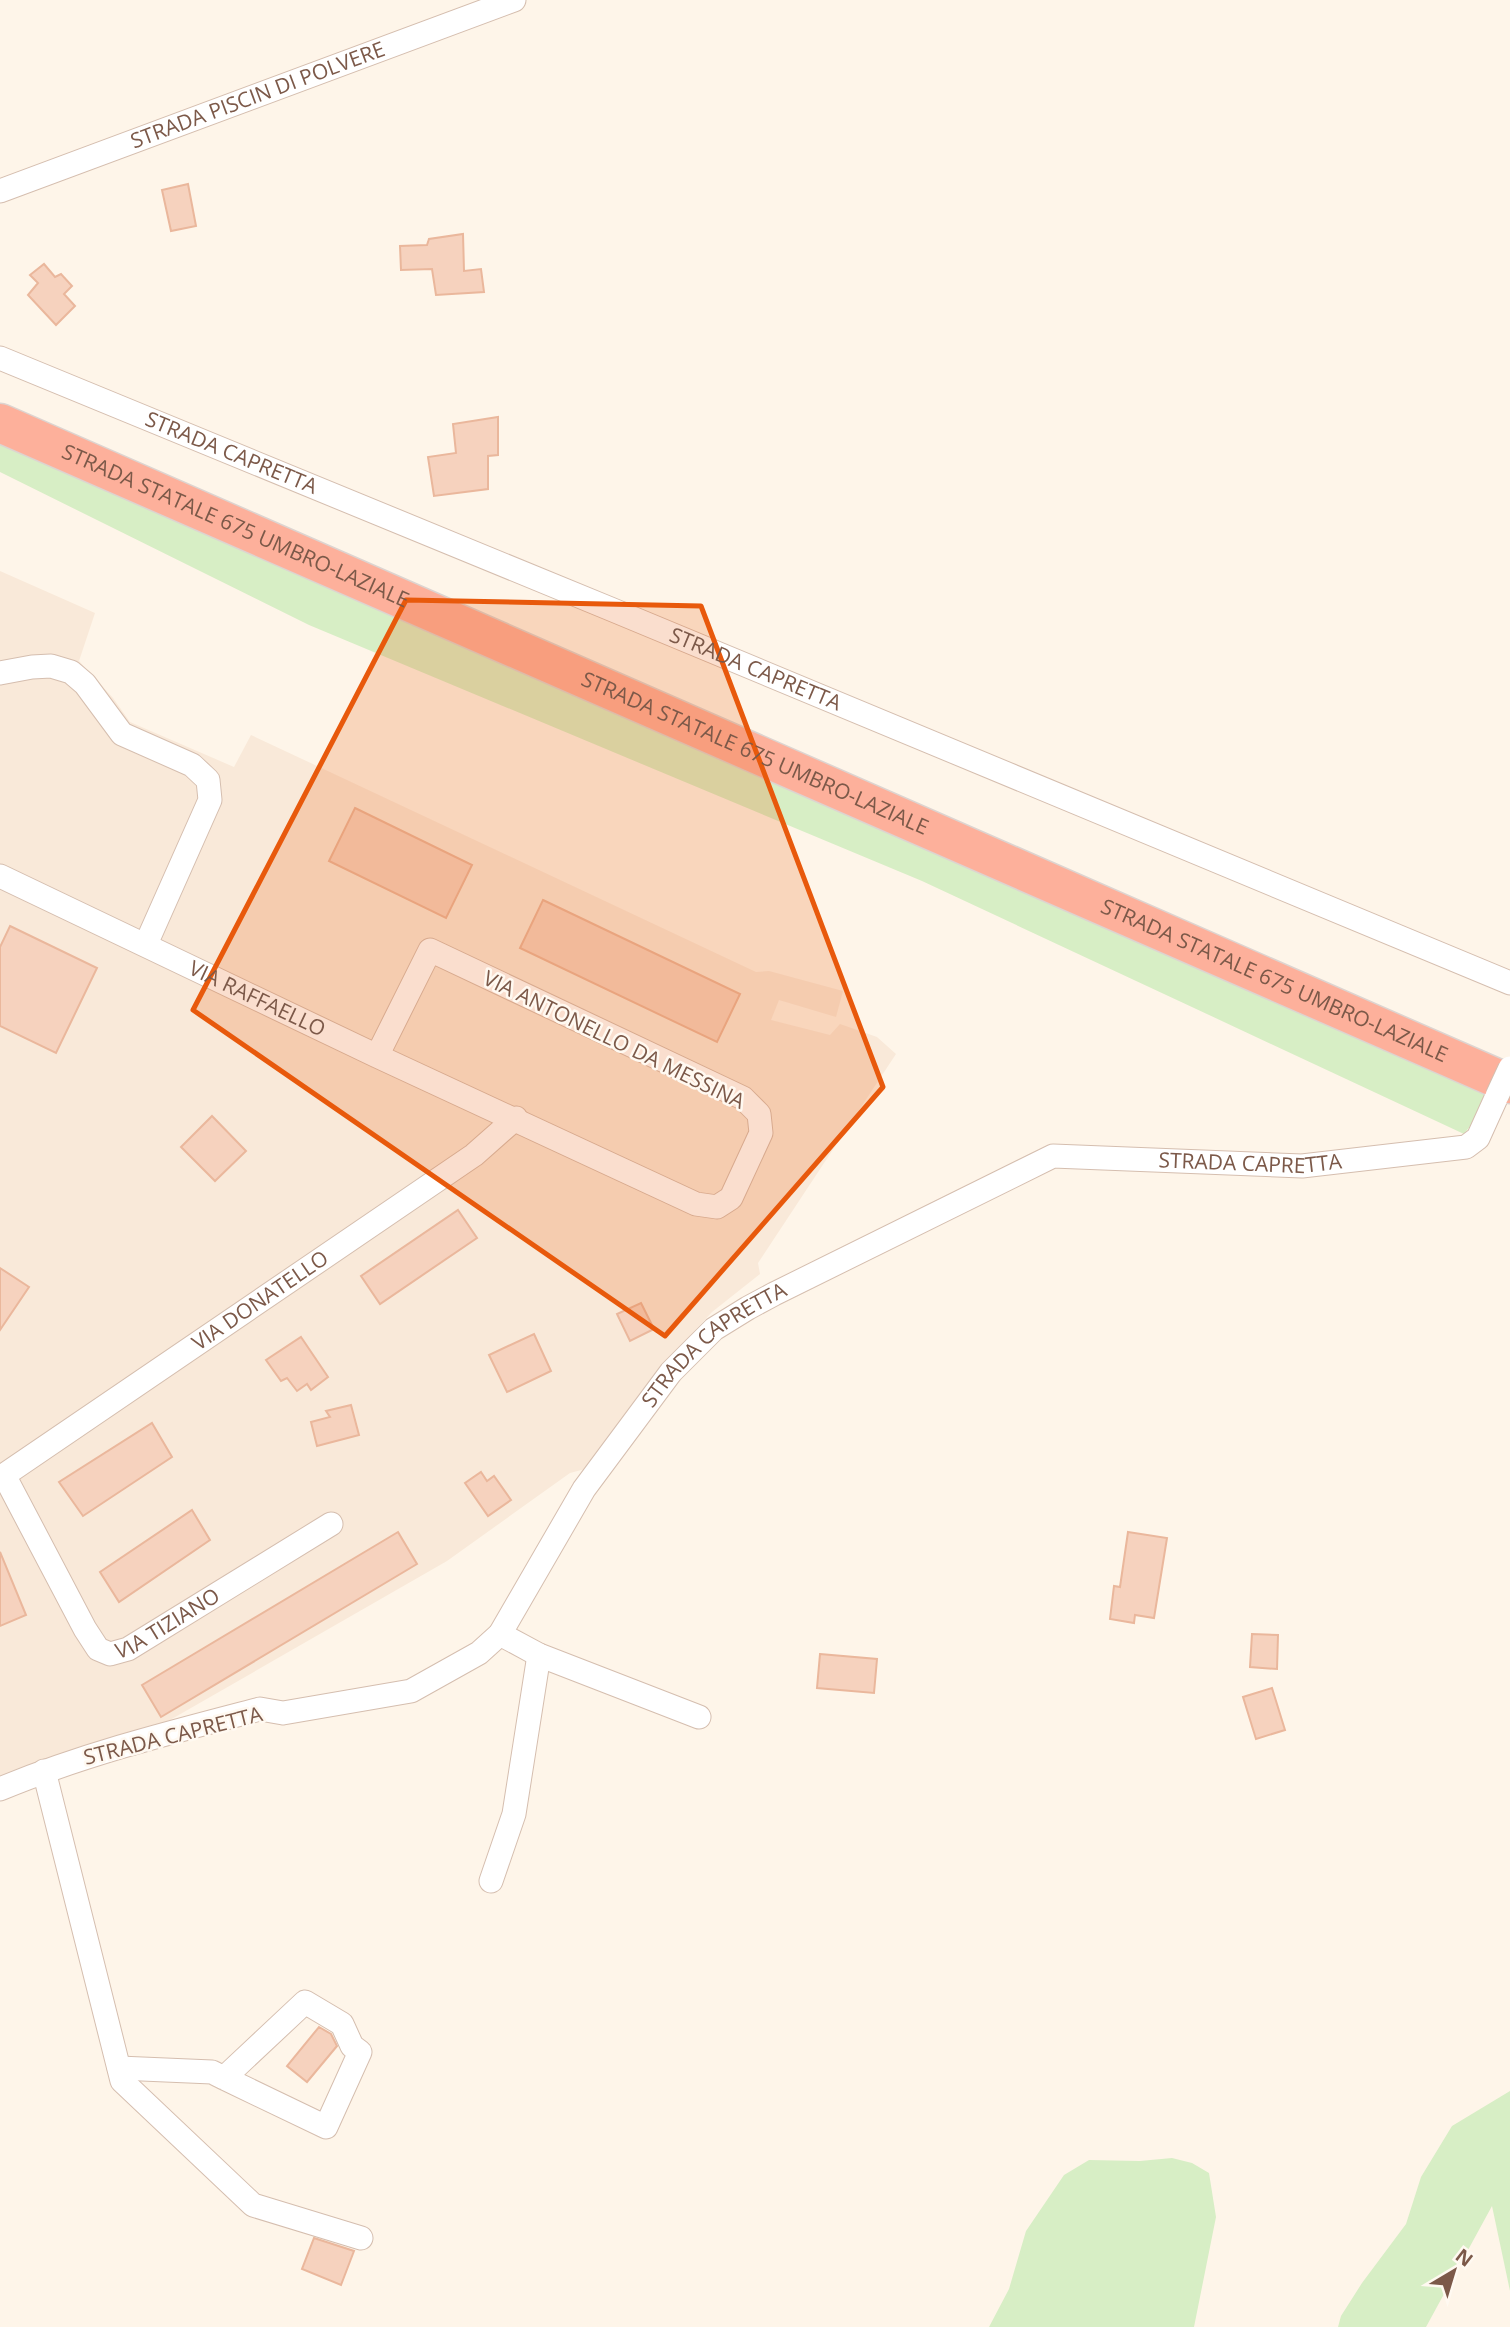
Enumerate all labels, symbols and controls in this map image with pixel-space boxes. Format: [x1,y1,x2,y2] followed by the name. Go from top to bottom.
[126,34,388,154] street label: STRADA PISCIN DI POLVERE
[141,404,322,500] street label: STRADA CAPRETTA
[58,437,414,613] street label: STRADA STATALE 675 UMBRO-LAZIALE
[666,620,847,717] street label: STRADA CAPRETTA
[577,664,933,841] street label: STRADA STATALE 675 UMBRO-LAZIALE
[1097,892,1453,1068] street label: STRADA STATALE 675 UMBRO-LAZIALE
[185,953,331,1042] street label: VIA RAFFAELLO
[479,963,751,1115] street label: VIA ANTONELLO DA MESSINA
[1158,1145,1344,1179] street label: STRADA CAPRETTA
[186,1243,333,1356] street label: VIA DONATELLO
[635,1275,792,1413] street label: STRADA CAPRETTA
[112,1581,225,1665] street label: VIA TIZIANO
[80,1699,266,1771] street label: STRADA CAPRETTA
[1419,2236,1489,2306] north arrow
[1450,2243,1479,2273] text: N

